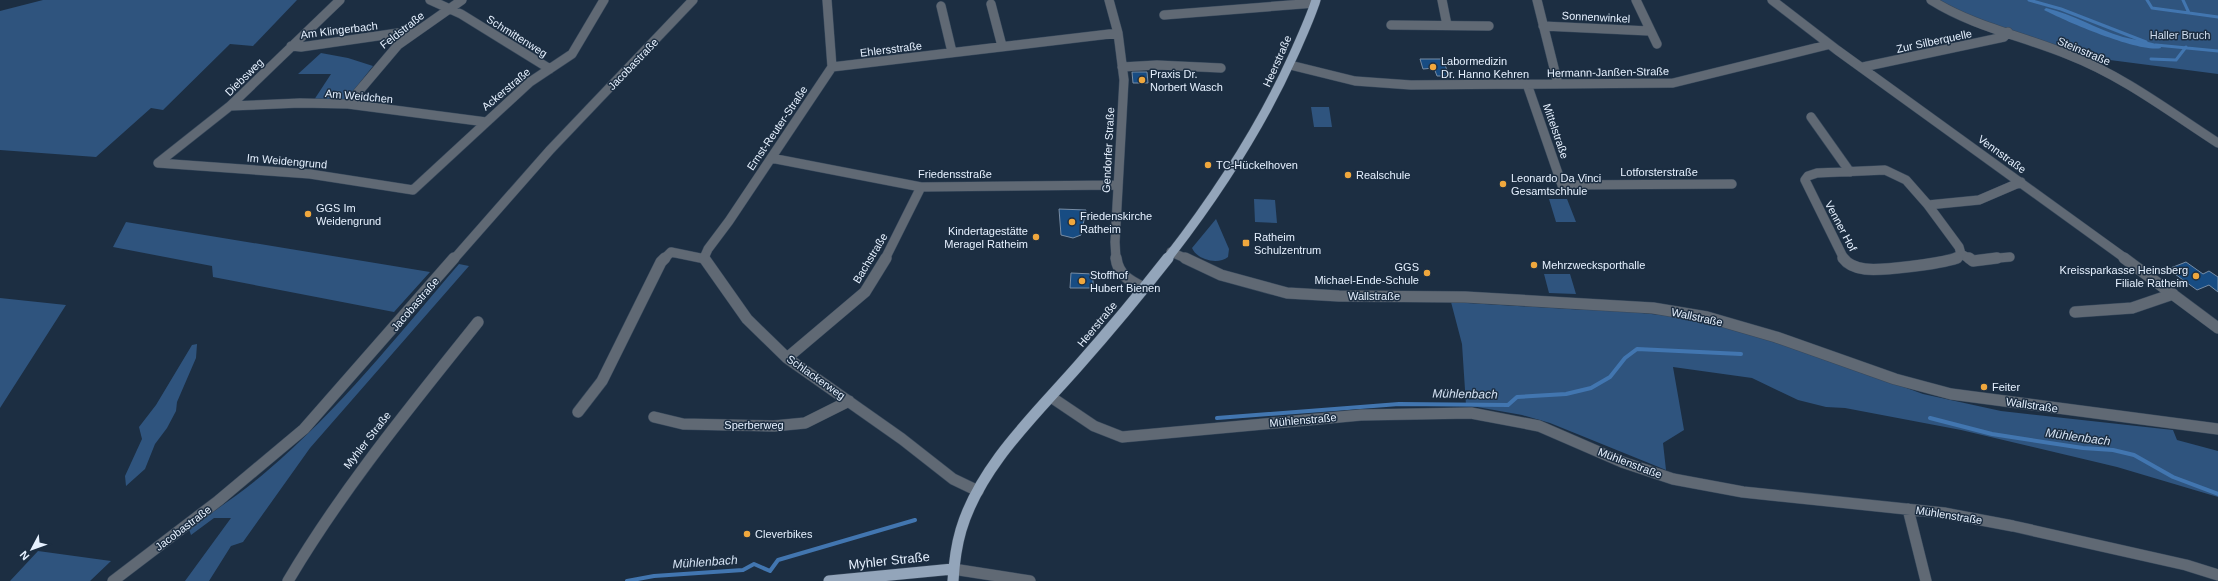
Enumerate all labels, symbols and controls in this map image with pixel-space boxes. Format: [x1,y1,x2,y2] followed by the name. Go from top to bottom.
[378,9,426,51] street label: Feldstraße
[1561,9,1631,25] street label: Sonnenwinkel
[485,13,549,59] street label: Schmittenweg
[300,19,378,41] street label: Am Klingerbach
[1895,27,1973,55] street label: Zur Silberquelle
[2150,29,2210,41] park label: Haller Bruch
[1260,33,1294,89] street label: Heerstraße
[2056,34,2112,68] street label: Steinstraße
[606,36,660,92] street label: Jacobastraße
[859,39,923,59] street label: Ehlersstraße
[1441,55,1529,80] place label: Labormedizin Dr. Hanno Kehren
[222,56,266,98] street label: Diebsweg
[1428,62,1438,72] marker: Labormedizin Dr. Hanno Kehren
[479,65,533,113] street label: Ackerstraße
[1547,65,1669,79] street label: Hermann-Janßen-Straße
[1150,68,1223,93] place label: Praxis Dr. Norbert Wasch
[1137,75,1147,85] marker: Praxis Dr. Norbert Wasch
[744,84,810,172] street label: Ernst-Reuter-Straße
[324,87,394,105] street label: Am Weidchen
[1541,102,1571,160] street label: Mittelstraße
[1100,107,1116,193] street label: Gendorfer Straße
[1976,133,2028,175] street label: Vennstraße
[246,152,328,170] street label: Im Weidengrund
[1216,159,1298,171] place label: TC-Hückelhoven
[1203,160,1213,170] marker: TC-Hückelhoven
[1620,166,1698,178] street label: Lotforsterstraße
[918,168,992,180] street label: Friedensstraße
[1356,169,1410,181] place label: Realschule
[1343,170,1353,180] marker: Realschule
[1511,172,1601,197] place label: Leonardo Da Vinci Gesamtschhule
[1498,179,1508,189] marker: Leonardo Da Vinci Gesamtschhule
[1823,199,1860,254] street label: Venner Hof
[316,202,381,227] place label: GGS Im Weidengrund
[303,209,313,219] marker: GGS Im Weidengrund
[1080,210,1152,235] place label: Friedenskirche Ratheim
[1067,217,1077,227] marker: Friedenskirche Ratheim
[944,225,1028,250] place label: Kindertagestätte Meragel Ratheim
[850,231,890,285] street label: Bachstraße
[1254,231,1321,256] place label: Ratheim Schulzentrum
[1031,232,1041,242] marker: Kindertagestätte Meragel Ratheim
[1241,238,1251,248] marker: Ratheim Schulzentrum
[1542,259,1645,271] place label: Mehrzwecksporthalle
[1529,260,1539,270] marker: Mehrzwecksporthalle
[1314,261,1419,286] place label: GGS Michael-Ende-Schule
[2060,264,2188,289] place label: Kreissparkasse Heinsberg Filiale Ratheim
[1422,268,1432,278] marker: GGS Michael-Ende-Schule
[1090,269,1160,294] place label: Stoffhof Hubert Bienen
[2191,271,2201,281] marker: Kreissparkasse Heinsberg Filiale Ratheim
[389,275,441,333] street label: Jacobastraße
[1077,276,1087,286] marker: Stoffhof Hubert Bienen
[1348,290,1400,302] street label: Wallstraße
[1075,299,1119,349] street label: Heerstraße
[1670,306,1724,328] street label: Wallstraße
[785,352,847,402] street label: Schlackerweg
[1992,381,2020,393] place label: Feiter
[1979,382,1989,392] marker: Feiter
[1432,386,1498,402] water label: Mühlenbach
[2005,395,2059,415] street label: Wallstraße
[341,409,393,471] street label: Myhler Straße
[1269,411,1337,429] street label: Mühlenstraße
[724,419,784,431] street label: Sperberweg
[2045,426,2112,449] water label: Mühlenbach
[1596,445,1664,481] street label: Mühlenstraße
[153,503,213,553] street label: Jacobastraße
[1915,504,1983,526] street label: Mühlenstraße
[755,528,813,540] place label: Cleverbikes
[12,529,52,569] north arrow
[742,529,752,539] marker: Cleverbikes
[17,549,32,562] text: N
[848,549,930,572] street label: Myhler Straße
[672,553,738,571] water label: Mühlenbach

